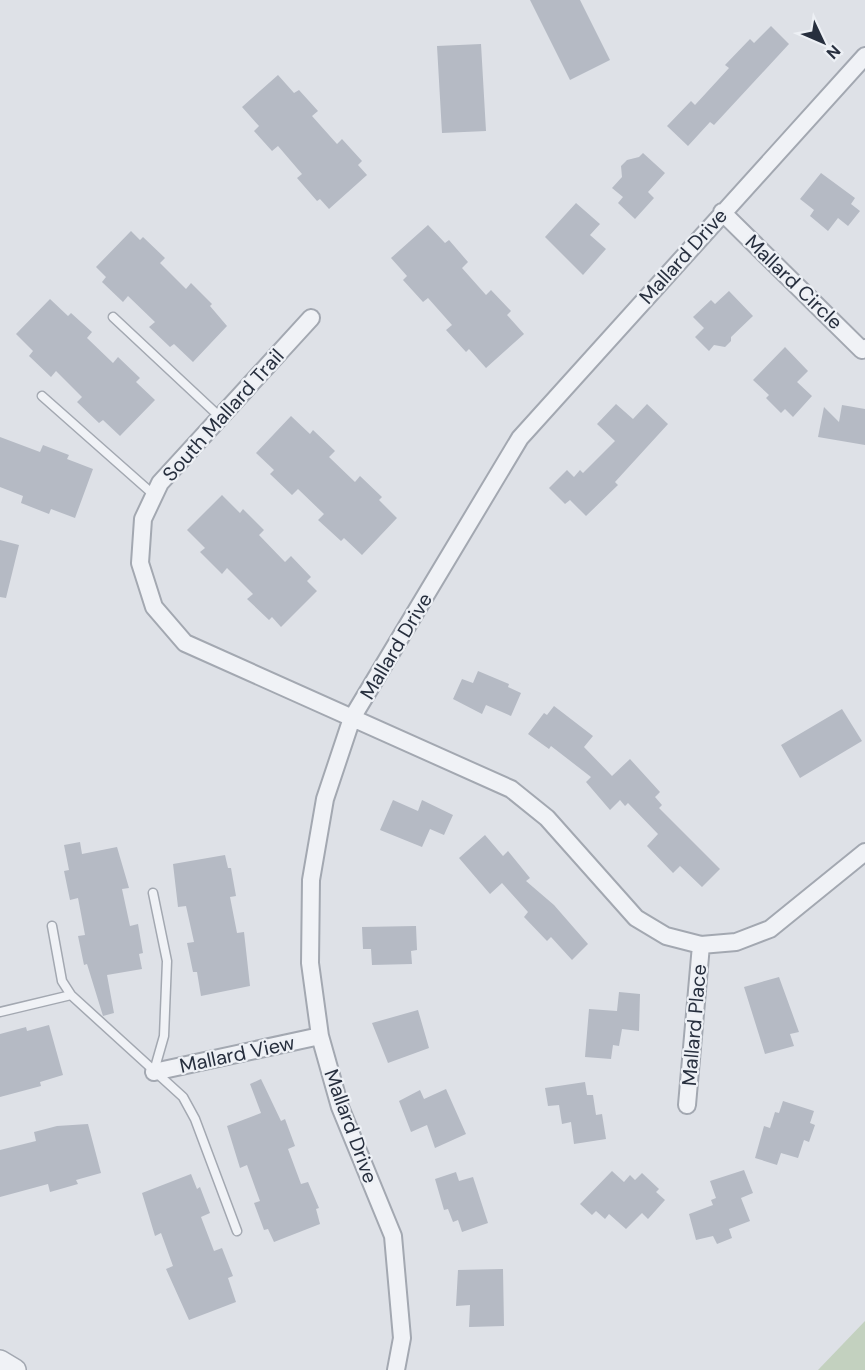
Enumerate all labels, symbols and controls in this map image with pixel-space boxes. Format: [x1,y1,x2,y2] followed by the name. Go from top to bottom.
[793,12,853,72] north arrow
[822,41,845,64] text: N
[633,203,733,309] street label: Mallard Drive
[740,229,848,335] street label: Mallard Circle
[157,343,289,487] street label: South Mallard Trail
[354,588,438,704] street label: Mallard Drive
[676,963,712,1087] street label: Mallard Place
[177,1029,297,1079] street label: Mallard View
[318,1065,384,1187] street label: Mallard Drive

